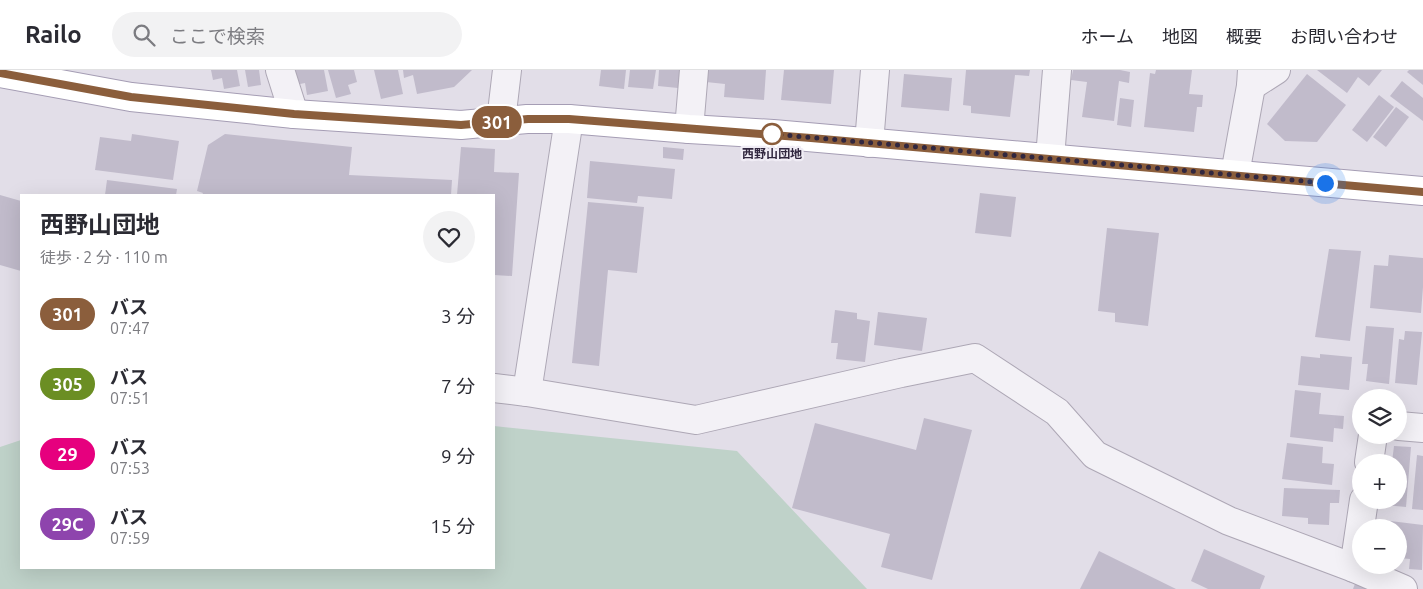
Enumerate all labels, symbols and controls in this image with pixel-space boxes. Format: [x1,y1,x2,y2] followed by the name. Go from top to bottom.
[112,12,462,57] search box
[25,21,82,48] text: Railo
[130,21,158,49] icon: search
[170,25,265,47] text: ここで検索
[1081,26,1134,46] text: ホーム
[1162,26,1198,46] text: 地図
[1226,26,1262,46] text: 概要
[1290,26,1398,46] text: お問い合わせ
[468,106,526,138] line badge: 301
[482,112,512,132] text: 301
[761,123,783,145] marker: 西野山団地
[742,147,802,160] place label: 西野山団地
[1313,171,1338,196] your location
[40,211,160,238] text: 西野山団地
[423,211,475,263] button: heart
[40,248,168,266] text: 徒歩 · 2 分 · 110 m
[110,296,148,318] text: バス
[52,304,83,324] text: 301
[441,305,475,327] text: 3 分
[110,319,150,337] text: 07:47
[110,366,148,388] text: バス
[52,374,83,394] text: 305
[441,375,475,397] text: 7 分
[110,389,150,407] text: 07:51
[1352,389,1407,574] map controls
[1352,389,1407,444] button: layers
[110,436,148,458] text: バス
[57,444,78,464] text: 29
[441,445,475,467] text: 9 分
[1352,454,1407,509] button: +
[110,459,150,477] text: 07:53
[110,506,148,528] text: バス
[52,514,83,534] text: 29C
[430,515,475,537] text: 15 分
[1352,519,1407,574] button: −
[110,529,150,547] text: 07:59

